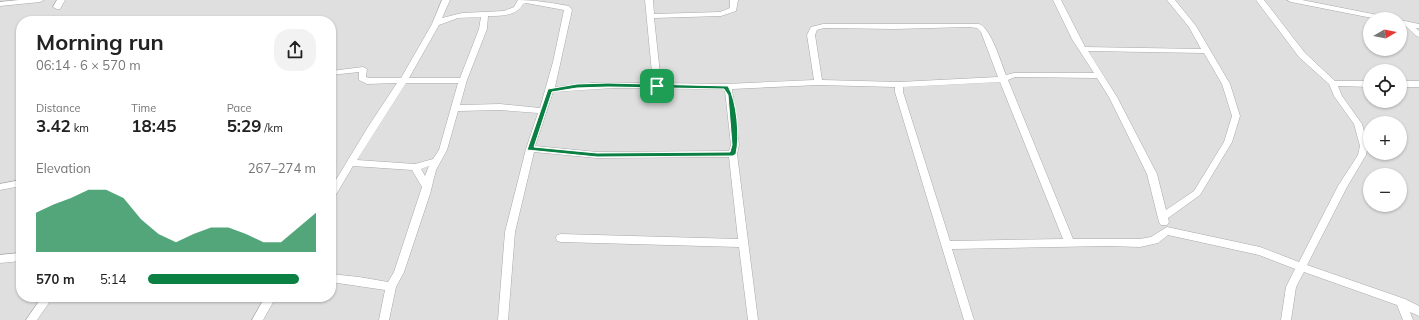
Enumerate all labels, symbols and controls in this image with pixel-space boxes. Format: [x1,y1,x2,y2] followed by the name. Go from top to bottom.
[1363,12,1407,56] north arrow
[1363,12,1407,212] map controls
[36,28,164,56] text: Morning run
[274,29,316,71] button: share
[36,57,141,73] text: 06:14 · 6 × 570 m
[1363,64,1407,108] button: locate
[640,69,674,103] pin
[646,75,668,97] icon: arrive
[36,101,80,115] text: Distance
[131,101,156,115] text: Time
[227,101,251,115] text: Pace
[36,115,71,136] text: 3.42
[131,115,176,136] text: 18:45
[227,115,261,136] text: 5:29
[1363,116,1407,160] button: +
[71,121,89,135] text: km
[261,121,283,135] text: /km
[36,160,91,176] text: Elevation
[248,160,316,176] text: 267–274 m
[1363,168,1407,212] button: −
[36,271,75,287] text: 570 m
[100,271,126,287] text: 5:14

